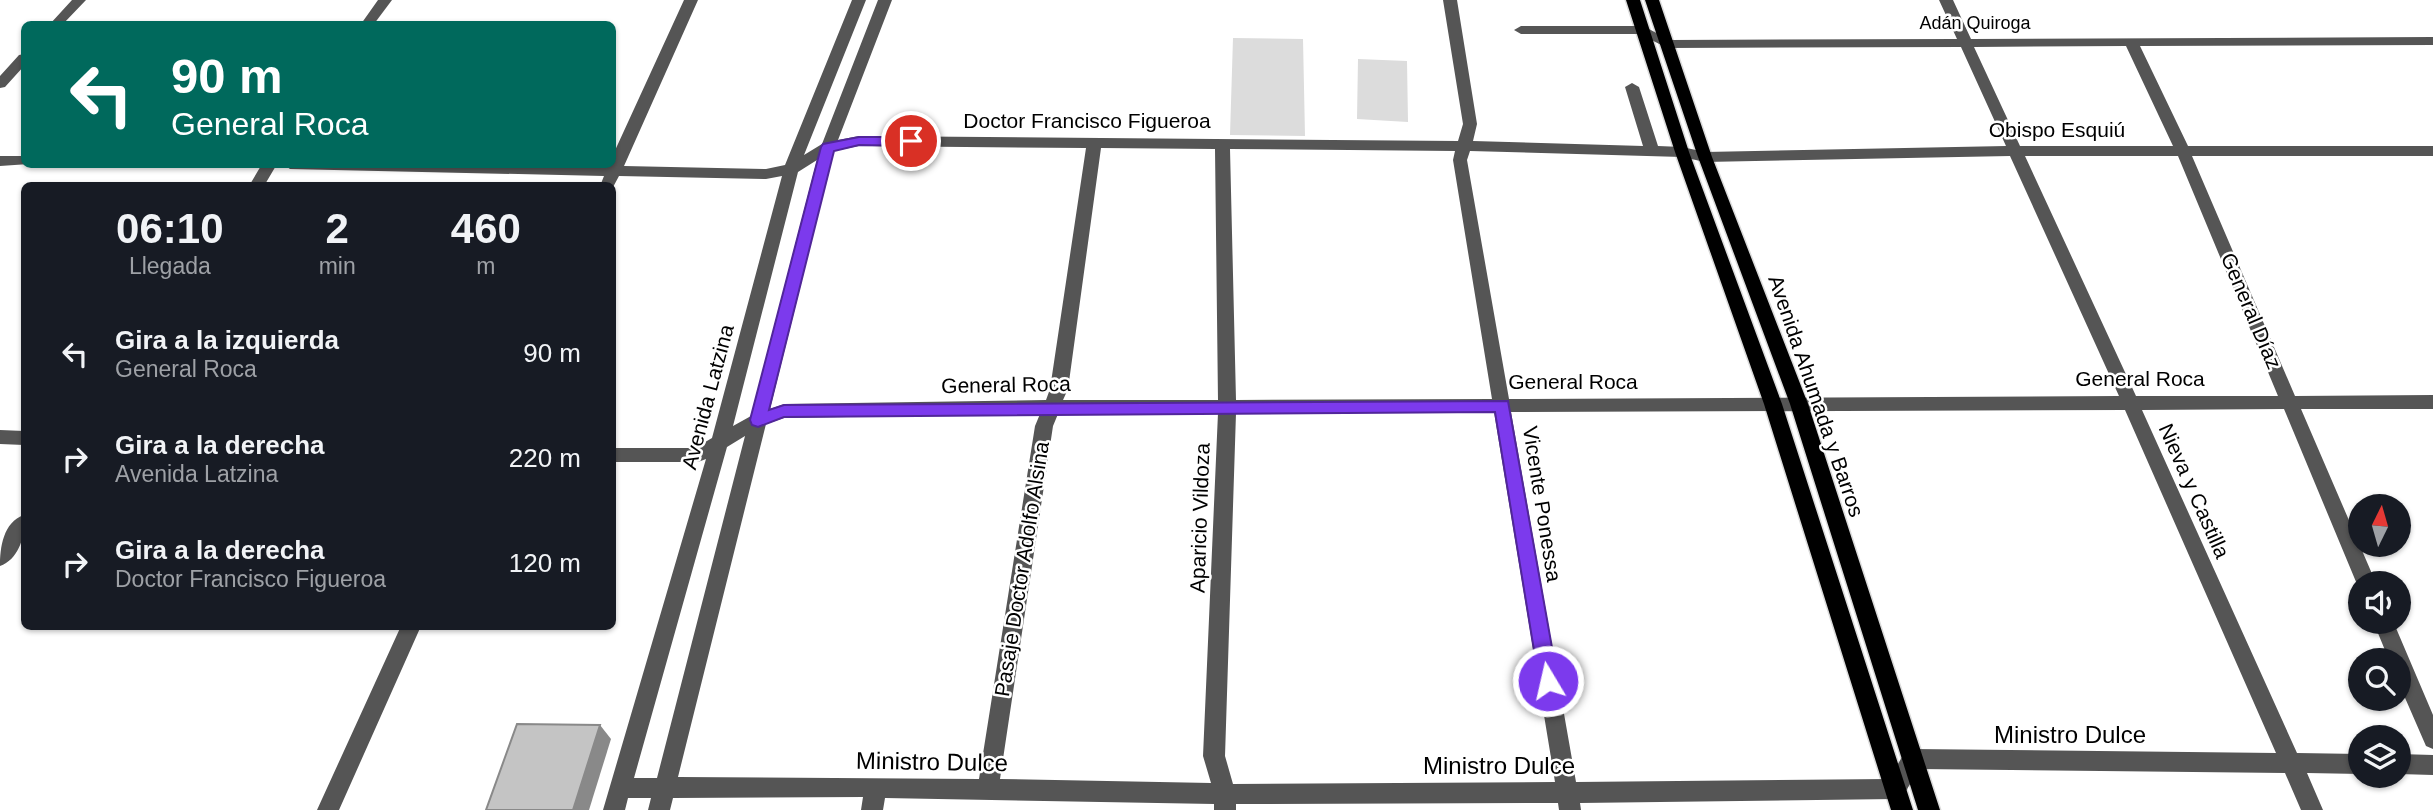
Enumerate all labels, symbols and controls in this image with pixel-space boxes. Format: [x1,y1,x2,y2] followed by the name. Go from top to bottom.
[1919,13,2032,33] street label: Adán Quiroga
[56,49,147,140] icon: left
[171,49,283,103] text: 90 m
[171,106,368,142] text: General Roca
[963,109,1211,132] street label: Doctor Francisco Figueroa
[881,111,941,171] pin
[1989,118,2125,141] street label: Obispo Esquiú
[892,122,930,160] icon: arrive
[116,205,224,252] text: 06:10
[325,205,349,252] text: 2
[451,205,521,252] text: 460
[2217,249,2286,372] street label: General Díaz
[129,253,211,279] text: Llegada
[319,253,356,279] text: min
[476,253,495,279] text: m
[1764,272,1869,520] street label: Avenida Ahumada y Barros
[677,322,738,472] street label: Avenida Latzina
[115,325,339,355] text: Gira a la izquierda
[56,335,94,373] icon: left
[523,338,581,368] text: 90 m
[115,356,257,382] text: General Roca
[2075,367,2205,390] street label: General Roca
[1508,370,1638,393] street label: General Roca
[941,372,1071,397] street label: General Roca
[2155,420,2235,562] street label: Nieva y Castilla
[1519,424,1566,584] street label: Vicente Ponessa
[115,430,325,460] text: Gira a la derecha
[990,439,1053,698] street label: Pasaje Doctor Adolfo Alsina
[56,440,94,478] icon: right
[1185,442,1214,593] street label: Aparicio Vildoza
[509,443,581,473] text: 220 m
[115,461,278,487] text: Avenida Latzina
[2348,494,2412,556] north arrow
[2348,494,2411,788] map controls
[115,535,325,565] text: Gira a la derecha
[56,545,94,583] icon: right
[509,548,581,578] text: 120 m
[115,566,386,592] text: Doctor Francisco Figueroa
[2348,571,2411,634] button: sound
[1511,644,1585,718] position arrow
[2348,648,2411,711] button: search
[1994,721,2146,748] street label: Ministro Dulce
[2348,725,2411,788] button: layers
[856,747,1008,776] street label: Ministro Dulce
[1423,752,1575,779] street label: Ministro Dulce

